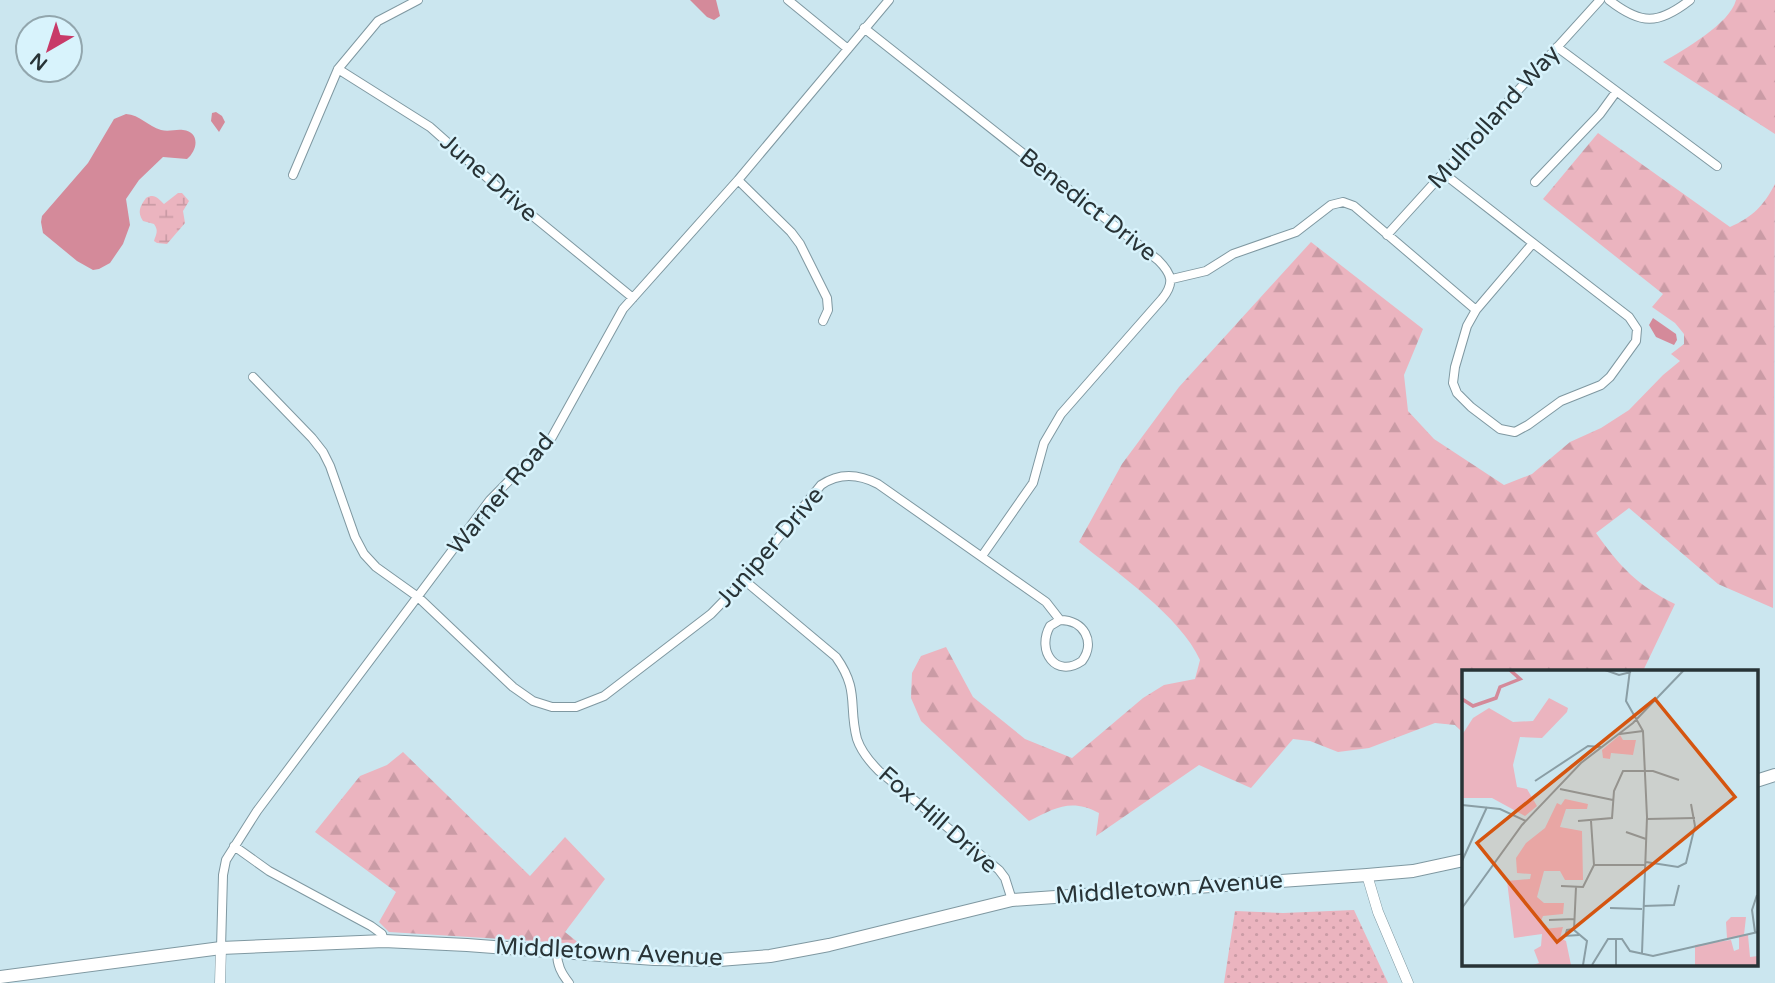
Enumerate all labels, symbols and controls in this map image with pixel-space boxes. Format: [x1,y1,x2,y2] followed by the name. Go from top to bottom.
[14,14,84,84] north arrow
[1422,39,1566,195] street label: Mulholland Way
[26,48,52,75] text: N
[434,128,544,228] street label: June Drive
[1013,142,1163,268] street label: Benedict Drive
[442,427,560,561] street label: Warner Road
[710,481,830,613] street label: Juniper Drive
[1462,670,1758,965] inset map
[873,760,1003,880] street label: Fox Hill Drive
[1054,866,1284,910] street label: Middletown Avenue
[494,932,724,972] street label: Middletown Avenue

